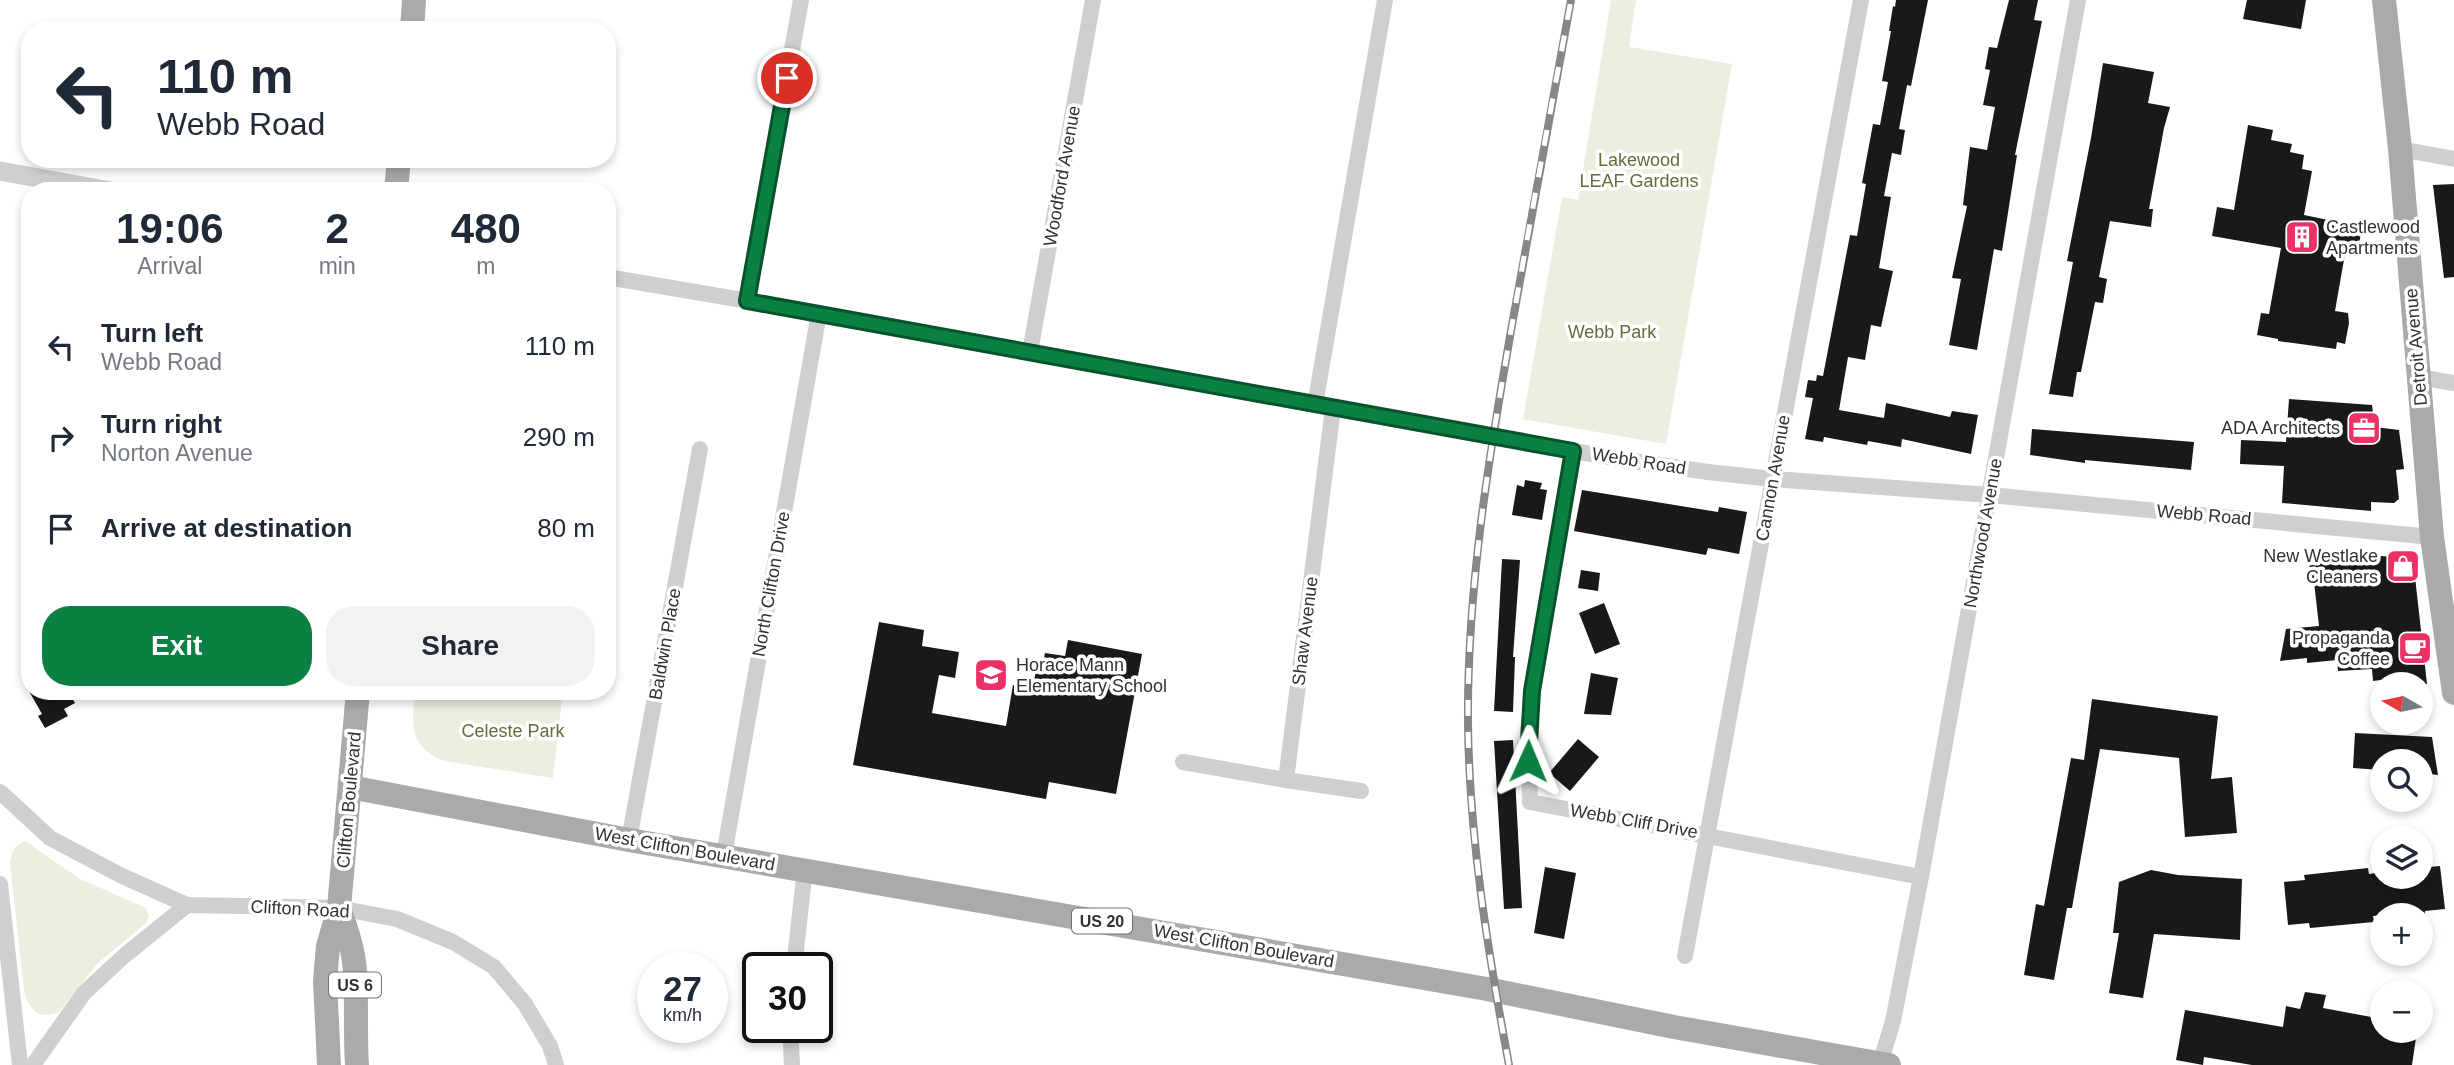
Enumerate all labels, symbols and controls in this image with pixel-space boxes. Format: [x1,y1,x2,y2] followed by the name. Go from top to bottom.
[757,48,817,108] pin
[42,49,133,140] icon: left
[157,49,293,103] text: 110 m
[768,59,806,97] icon: arrive
[1040,104,1084,248] street label: Woodford Avenue
[157,106,325,142] text: Webb Road
[1579,150,1699,191] park label: Lakewood LEAF Gardens
[116,205,224,252] text: 19:06
[325,205,349,252] text: 2
[451,205,521,252] text: 480
[2326,217,2420,258] place label: Castlewood Apartments
[2283,218,2321,256] building icon: Castlewood Apartments
[137,253,202,279] text: Arrival
[319,253,356,279] text: min
[476,253,495,279] text: m
[2401,287,2431,407] street label: Detroit Avenue
[101,318,203,348] text: Turn left
[1568,322,1657,342] park label: Webb Park
[42,328,80,366] icon: left
[525,331,595,361] text: 110 m
[101,349,222,375] text: Webb Road
[101,409,222,439] text: Turn right
[2345,409,2383,447] office icon: ADA Architects
[1752,413,1794,543] street label: Cannon Avenue
[2221,418,2340,438] place label: ADA Architects
[42,419,80,457] icon: right
[523,422,595,452] text: 290 m
[101,440,253,466] text: Norton Avenue
[1591,444,1687,478] street label: Webb Road
[1960,457,2006,609] street label: Northwood Avenue
[2156,501,2252,529] street label: Webb Road
[42,510,80,548] icon: arrive
[748,510,794,658] street label: North Clifton Drive
[101,513,352,543] text: Arrive at destination
[537,513,595,543] text: 80 m
[2263,546,2378,587] place label: New Westlake Cleaners
[2384,547,2422,585] shop icon: New Westlake Cleaners
[1288,575,1322,687] street label: Shaw Avenue
[645,587,685,701] street label: Baldwin Place
[42,606,312,686] button: Exit
[326,606,595,686] button: Share
[2292,628,2391,669] place label: Propaganda Coffee
[2396,629,2434,667] cafe icon: Propaganda Coffee
[1016,655,1167,696] place label: Horace Mann Elementary School
[972,656,1010,694] school or university icon: Horace Mann Elementary School
[2370,672,2432,735] north arrow
[2370,672,2433,1043] map controls
[461,721,566,741] park label: Celeste Park
[1491,724,1565,798] position arrow
[333,731,365,869] street label: Clifton Boulevard
[2370,749,2433,812] button: search
[1569,800,1699,842] street label: Webb Cliff Drive
[593,823,777,875] street label: West Clifton Boulevard
[2370,826,2433,889] button: layers
[250,896,350,922] street label: Clifton Road
[2370,903,2433,966] button: +
[1072,909,1132,934] road number: US 20
[1152,920,1336,972] street label: West Clifton Boulevard
[742,952,833,1043] speed limit sign: 30
[663,969,702,1008] text: 27
[329,973,381,998] road number: US 6
[2370,980,2433,1043] button: −
[663,1005,702,1025] text: km/h

